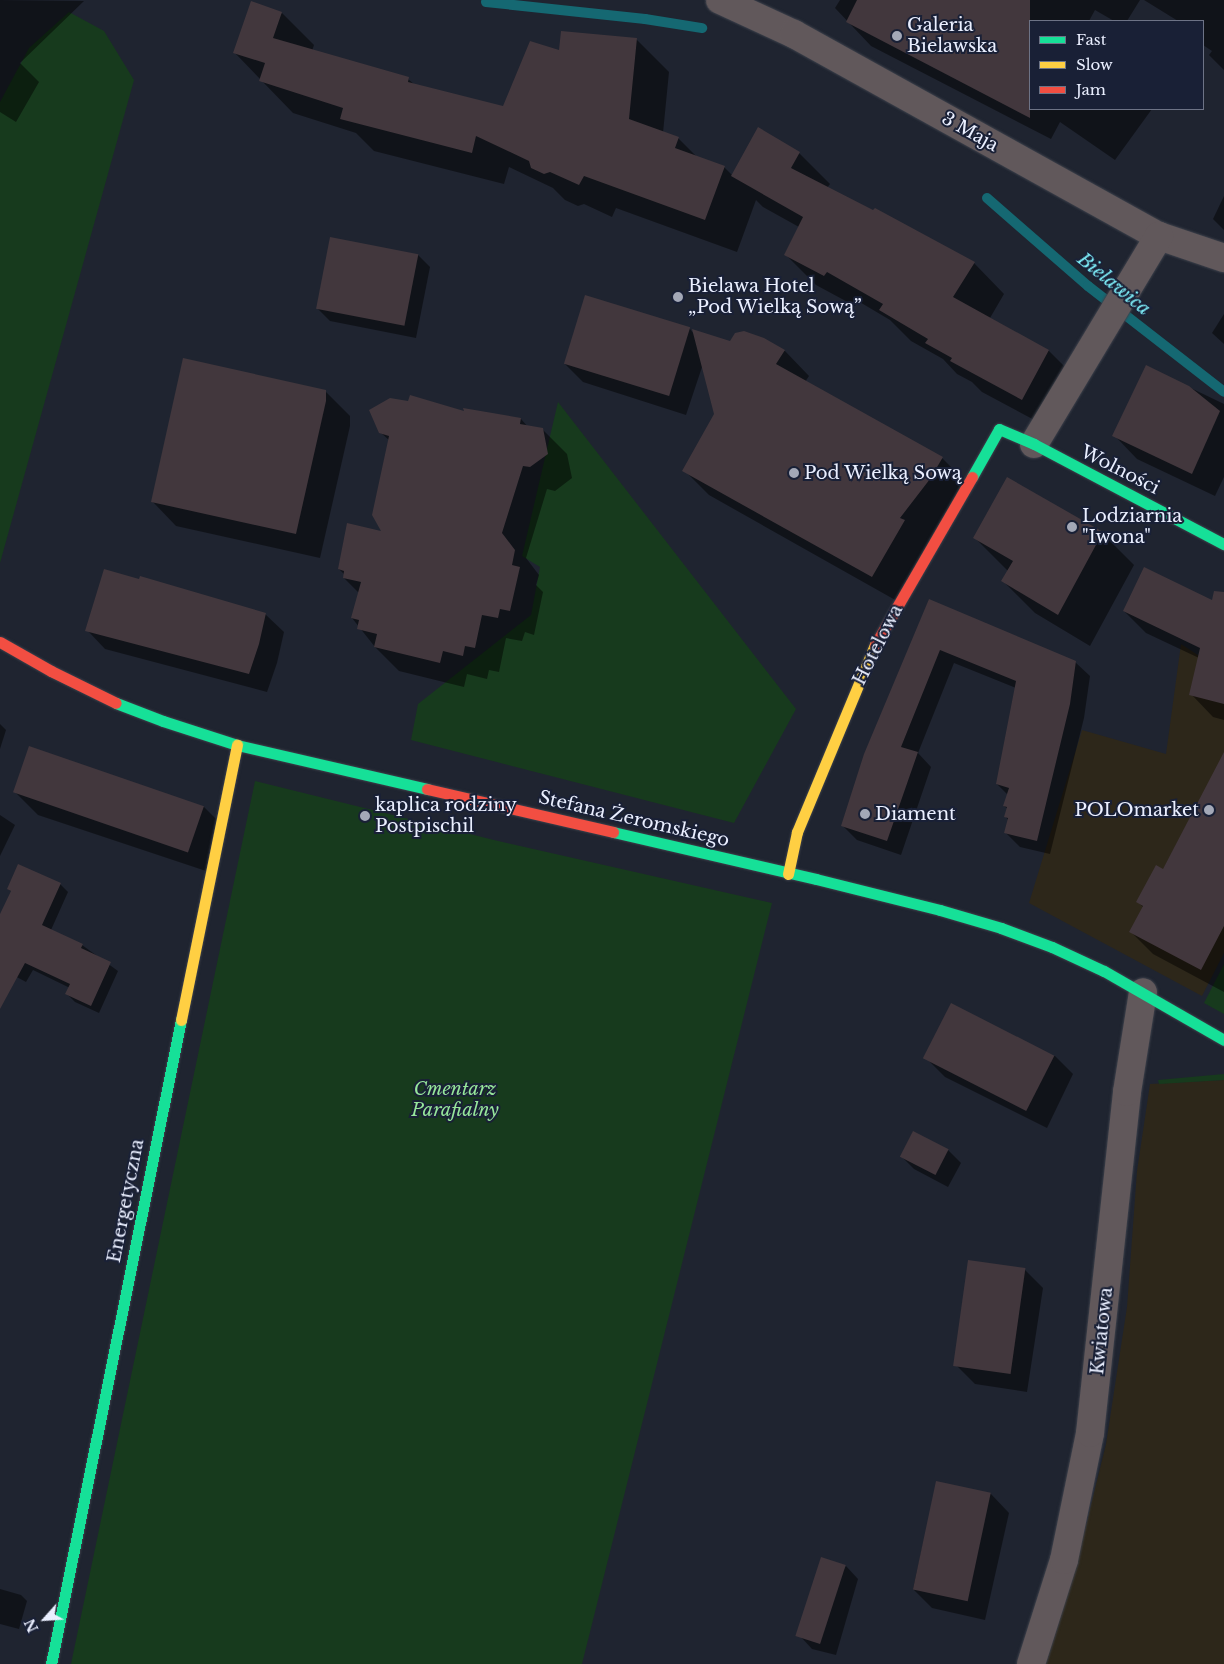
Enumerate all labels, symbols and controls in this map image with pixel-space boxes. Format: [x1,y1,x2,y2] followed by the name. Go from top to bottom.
[907,15,997,58] place label: Galeria Bielawska
[1029,20,1204,110] legend
[891,30,903,42] marker: Galeria Bielawska
[1076,30,1106,49] text: Fast
[1076,55,1113,74] text: Slow
[1076,80,1106,99] text: Jam
[938,108,1002,156] street label: 3 Maja
[1073,248,1155,320] water label: Bielawica
[688,276,863,318] place label: Bielawa Hotel „Pod Wielką Sową”
[672,291,684,303] marker: Bielawa Hotel „Pod Wielką Sową”
[1077,441,1163,499] street label: Wolności
[804,462,963,484] place label: Pod Wielką Sową
[788,467,800,479] marker: Pod Wielką Sową
[1082,506,1182,548] place label: Lodziarnia "Iwona"
[1066,521,1078,533] marker: Lodziarnia "Iwona"
[849,601,907,689] street label: Hotelowa
[536,787,732,851] street label: Stefana Żeromskiego
[375,795,517,838] place label: kaplica rodziny Postpischil
[1074,799,1199,821] place label: POLOmarket
[875,803,956,825] place label: Diament
[1203,804,1215,816] marker: POLOmarket
[859,808,871,820] marker: Diament
[359,810,371,822] marker: kaplica rodziny Postpischil
[411,1079,499,1122] park label: Cmentarz Parafialny
[103,1137,149,1265] street label: Energetyczna
[1087,1286,1117,1376] street label: Kwiatowa
[20,1594,70,1644] north arrow
[21,1616,42,1635] text: N

